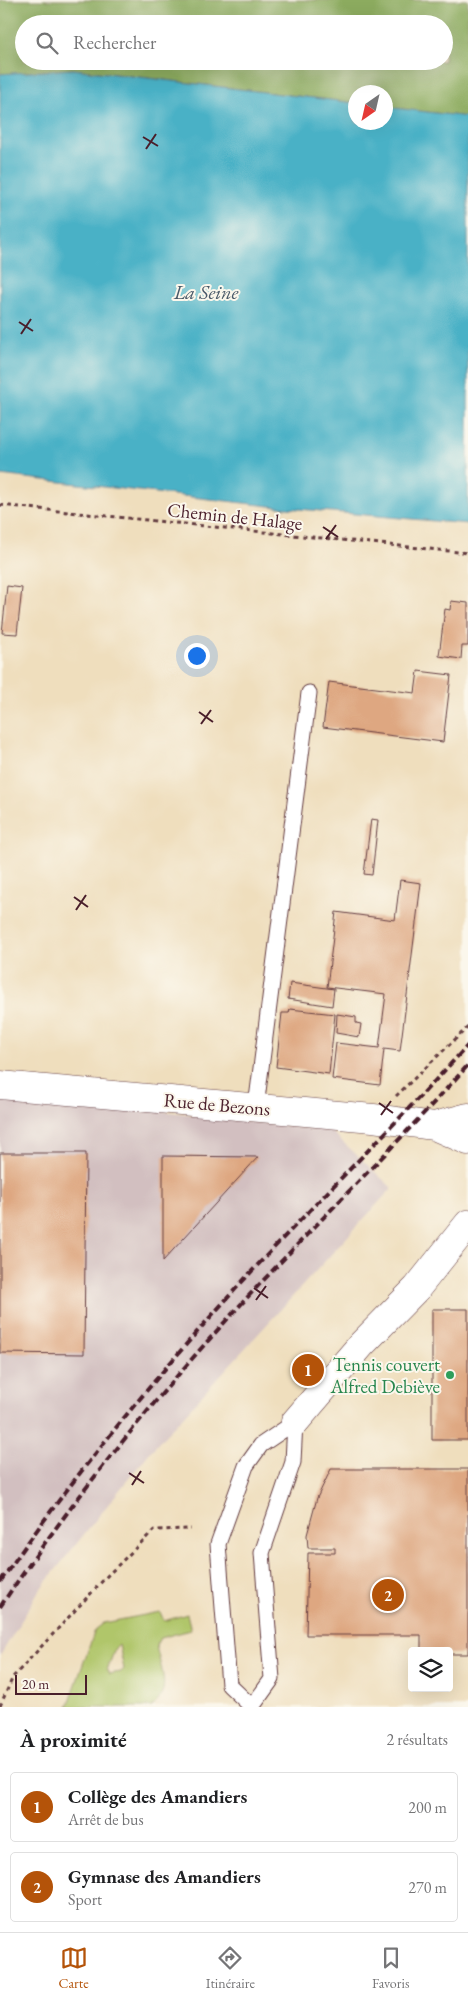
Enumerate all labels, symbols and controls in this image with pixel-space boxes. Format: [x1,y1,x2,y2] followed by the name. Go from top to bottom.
[15,15,453,70] search box
[33,29,61,57] icon: search
[73,30,156,55] text: Rechercher
[348,85,393,130] north arrow
[173,279,238,305] water label: La Seine
[166,497,304,536] street label: Chemin de Halage
[184,643,210,669] your location
[163,1087,271,1122] street label: Rue de Bezons
[292,1351,324,1389] pin: 1
[329,1352,440,1399] place label: Tennis couvert Alfred Debiève
[444,1369,456,1381] marker: Tennis couvert Alfred Debiève
[372,1576,404,1614] pin: 2
[408,1647,453,1692] map controls
[408,1647,453,1692] button: layers
[15,1672,88,1695] scale bar
[22,1675,49,1693] text: 20 m
[20,1726,127,1753] text: À proximité
[386,1729,448,1750] text: 2 résultats
[68,1784,247,1809] text: Collège des Amandiers
[33,1797,41,1818] text: 1
[408,1797,447,1818] text: 200 m
[68,1809,144,1830] text: Arrêt de bus
[68,1864,261,1889] text: Gymnase des Amandiers
[33,1877,41,1898] text: 2
[408,1877,447,1898] text: 270 m
[68,1889,102,1910] text: Sport
[59,1944,89,1992] tab: Carte
[206,1944,255,1992] tab: Itinéraire
[372,1944,409,1992] tab: Favoris

